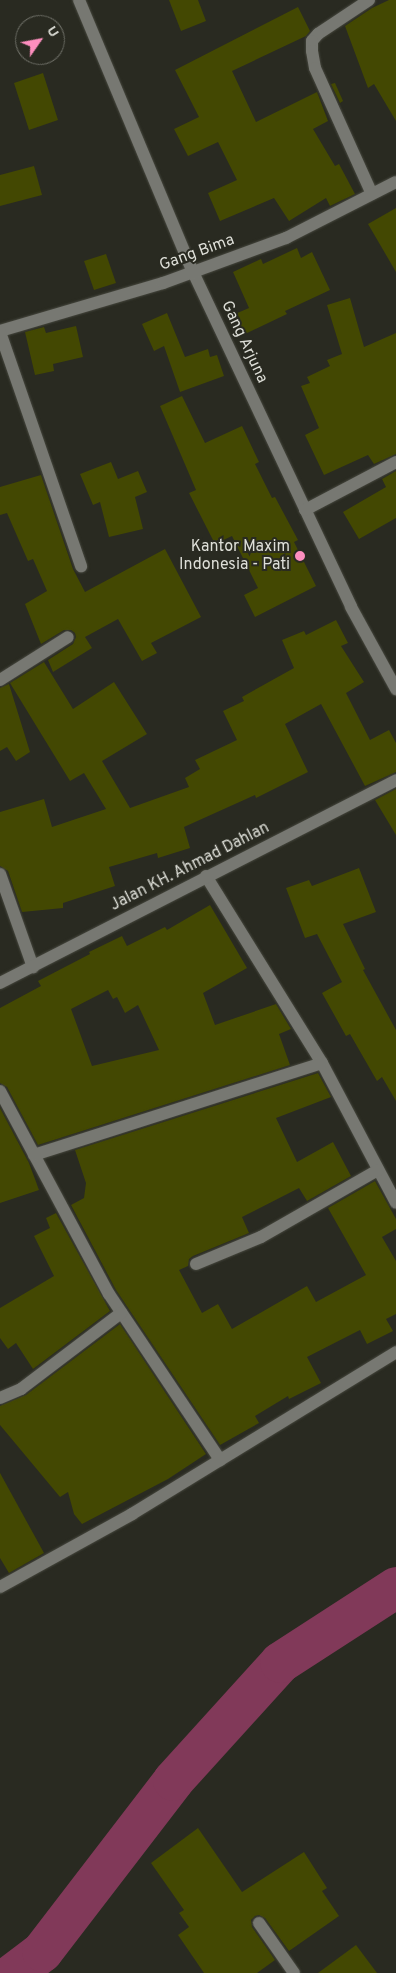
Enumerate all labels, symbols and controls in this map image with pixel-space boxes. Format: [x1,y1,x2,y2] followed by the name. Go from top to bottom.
[15,15,65,65] north arrow
[42,23,62,41] text: U
[157,231,237,275] street label: Gang Bima
[216,297,272,387] street label: Gang Arjuna
[179,537,290,575] place label: Kantor Maxim Indonesia - Pati
[294,550,306,562] marker: Kantor Maxim Indonesia - Pati
[107,818,273,916] street label: Jalan KH. Ahmad Dahlan

